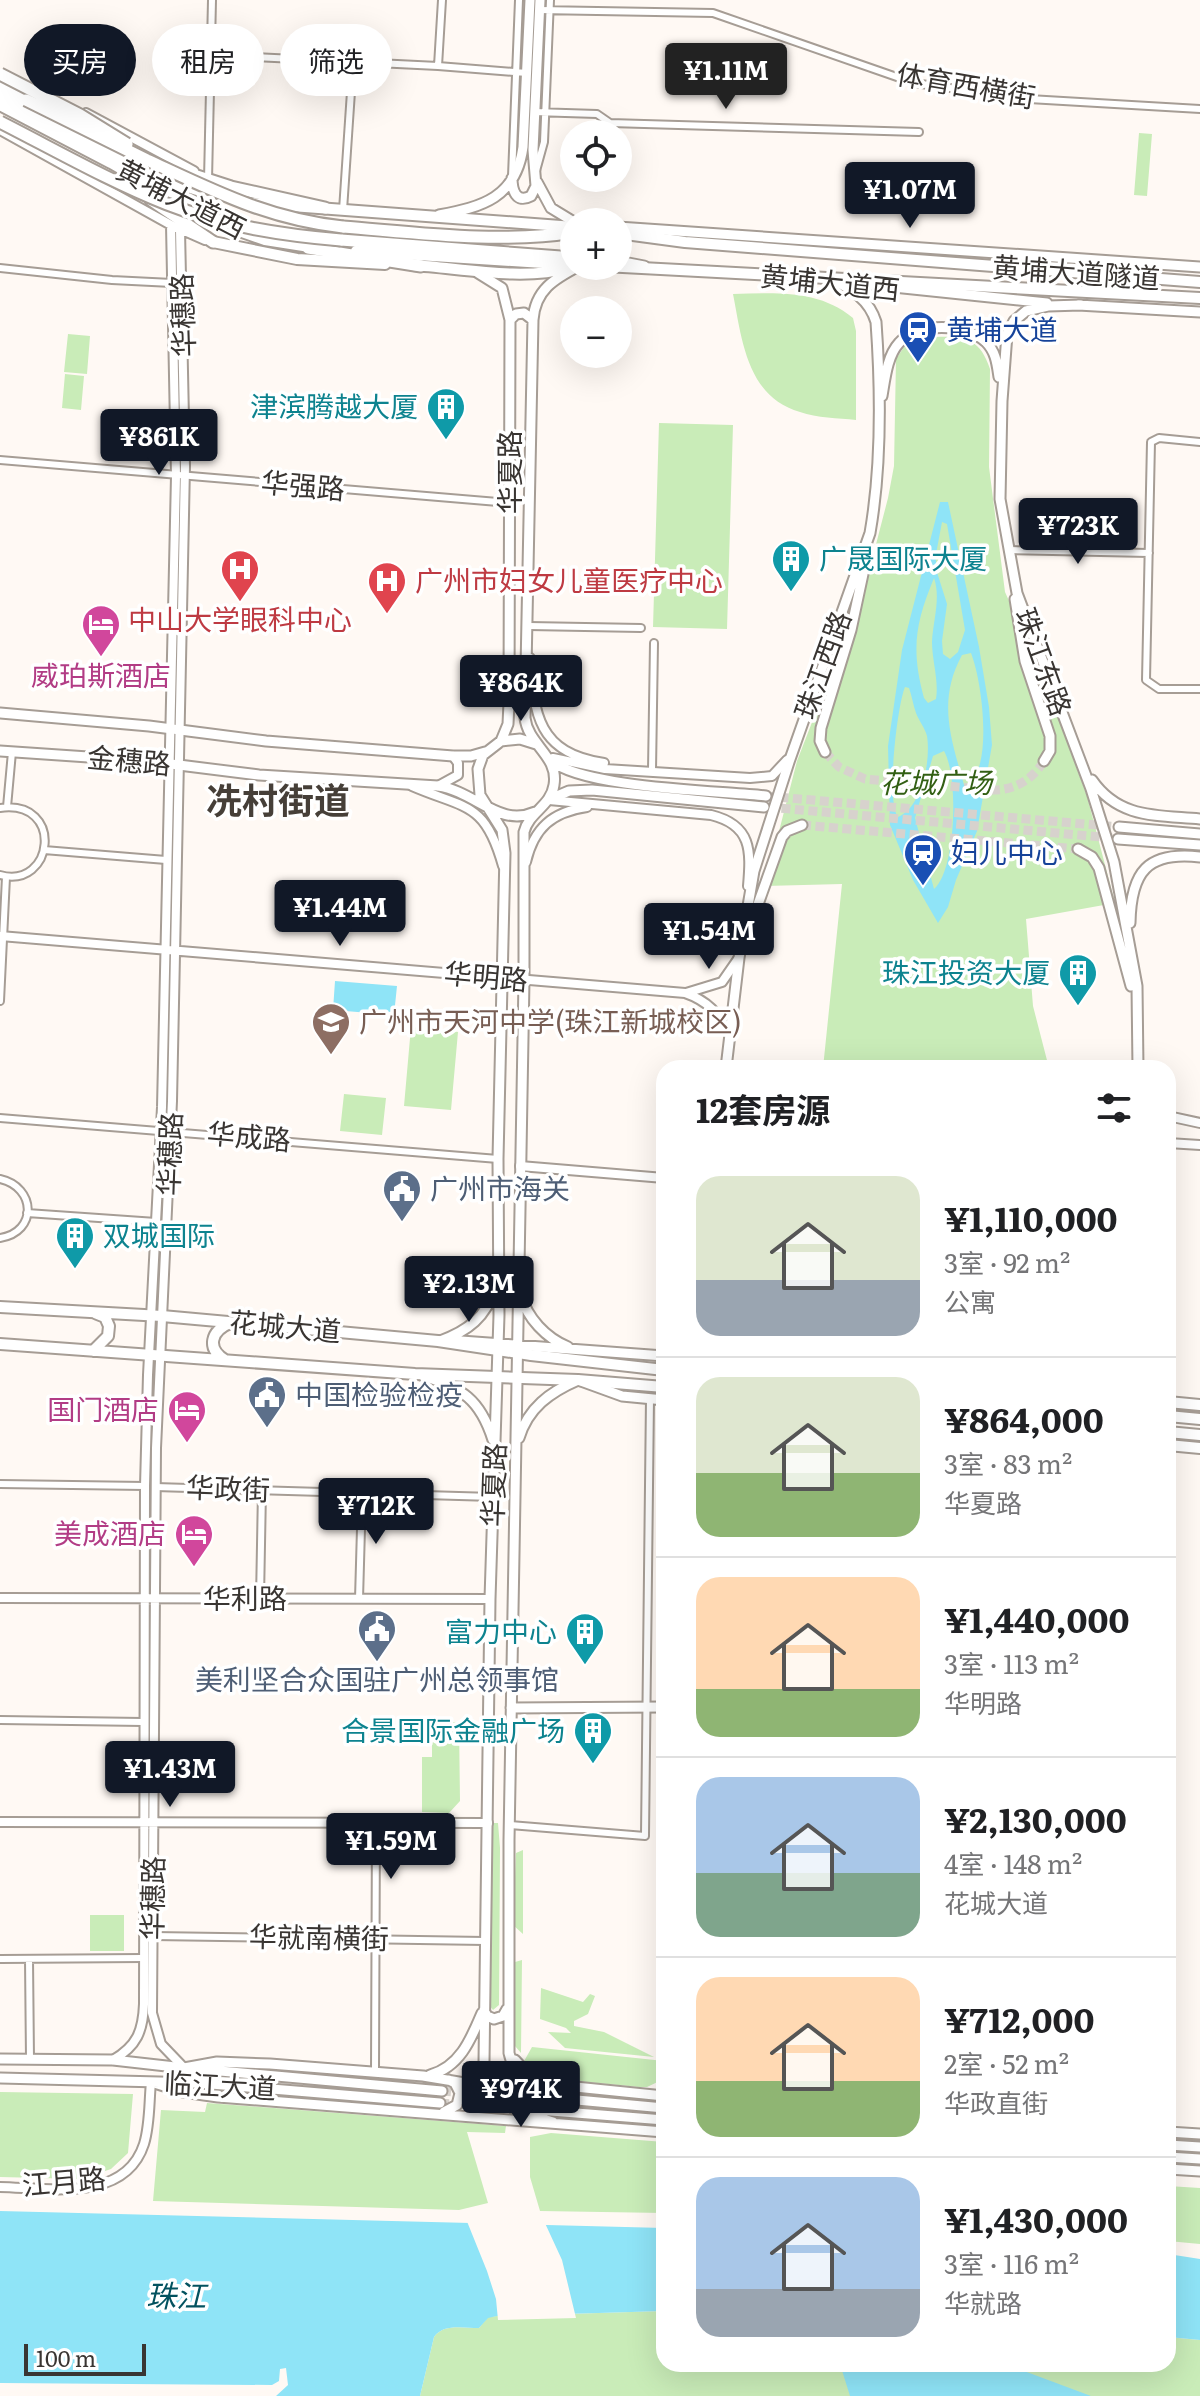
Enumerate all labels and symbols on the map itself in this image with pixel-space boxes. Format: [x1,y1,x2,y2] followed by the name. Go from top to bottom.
[661,43,791,111] pin: ¥1.11M
[894,51,1039,117] street label: 体育西横街
[110,147,254,248] street label: 黄埔大道西
[845,162,975,230] pin: ¥1.07M
[991,244,1161,298] street label: 黄埔大道隧道
[758,253,902,309] street label: 黄埔大道西
[159,272,203,358] street label: 华穗路
[946,307,1058,349] place label: 黄埔大道
[897,309,939,364] station icon: 黄埔大道
[250,384,418,426] place label: 津滨腾越大厦
[425,386,467,441] building icon: 津滨腾越大厦
[103,409,215,477] pin: ¥861K
[487,430,529,514] street label: 华夏路
[259,459,347,509] street label: 华强路
[1022,498,1134,566] pin: ¥723K
[819,536,987,578] place label: 广晟国际大厦
[770,538,812,593] building icon: 广晟国际大厦
[219,548,261,603] hospital icon: 中山大学眼科中心
[415,558,723,600] place label: 广州市妇女儿童医疗中心
[366,560,408,615] hospital icon: 广州市妇女儿童医疗中心
[128,597,352,639] place label: 中山大学眼科中心
[1006,602,1084,721] street label: 珠江东路
[80,603,122,658] hotel icon: 威珀斯酒店
[782,605,860,724] street label: 珠江西路
[31,653,171,695] place label: 威珀斯酒店
[465,655,577,723] pin: ¥864K
[85,734,173,784] street label: 金穗路
[880,760,994,802] park label: 花城广场
[206,772,350,825] district label: 冼村街道
[951,830,1063,872] place label: 妇儿中心
[902,832,944,887] station icon: 妇儿中心
[275,880,405,948] pin: ¥1.44M
[644,903,774,971] pin: ¥1.54M
[442,950,530,1000] street label: 华明路
[882,950,1050,992] place label: 珠江投资大厦
[1057,952,1099,1007] building icon: 珠江投资大厦
[359,999,742,1041] place label: 广州市天河中学(珠江新城校区)
[310,1001,352,1056] school or university icon: 广州市天河中学(珠江新城校区)
[205,1110,293,1160] street label: 华成路
[146,1111,190,1197] street label: 华穗路
[430,1166,570,1208] place label: 广州市海关
[381,1168,423,1223] public building icon: 广州市海关
[103,1213,215,1255] place label: 双城国际
[54,1215,96,1270] building icon: 双城国际
[404,1256,534,1324] pin: ¥2.13M
[228,1299,343,1351] street label: 花城大道
[295,1372,463,1414] place label: 中国检验检疫
[246,1374,288,1429] public building icon: 中国检验检疫
[47,1387,159,1429] place label: 国门酒店
[166,1389,208,1444] hotel icon: 国门酒店
[470,1442,514,1528] street label: 华夏路
[185,1465,271,1509] street label: 华政街
[320,1478,432,1546] pin: ¥712K
[54,1511,166,1553] place label: 美成酒店
[173,1513,215,1568] hotel icon: 美成酒店
[203,1576,287,1618] street label: 华利路
[356,1608,398,1663] public building icon: 美利坚合众国驻广州总领事馆
[445,1609,557,1651] place label: 富力中心
[564,1611,606,1666] building icon: 富力中心
[195,1657,559,1699] place label: 美利坚合众国驻广州总领事馆
[341,1708,565,1750] place label: 合景国际金融广场
[572,1710,614,1765] building icon: 合景国际金融广场
[105,1741,235,1809] pin: ¥1.43M
[326,1813,456,1881] pin: ¥1.59M
[129,1856,173,1940] street label: 华穗路
[249,1914,389,1958] street label: 华就南横街
[163,2060,277,2108] street label: 临江大道
[465,2061,577,2129] pin: ¥974K
[20,2155,108,2205] street label: 江月路
[146,2272,209,2316] water label: 珠江
[24,2340,146,2376] scale bar

